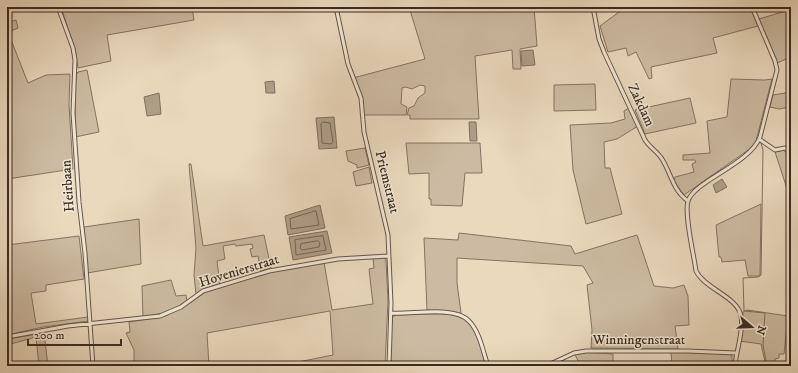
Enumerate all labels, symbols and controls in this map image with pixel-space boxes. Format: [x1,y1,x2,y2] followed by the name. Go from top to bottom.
[623,81,659,130] street label: Zakdam
[371,149,404,216] street label: Priemstraat
[57,159,79,213] street label: Heirbaan
[197,250,282,292] street label: Hovenierstraat
[732,307,772,347] north arrow
[28,321,121,347] scale bar
[752,323,769,336] text: N
[34,328,64,343] text: 200 m
[592,331,686,349] street label: Winningenstraat

